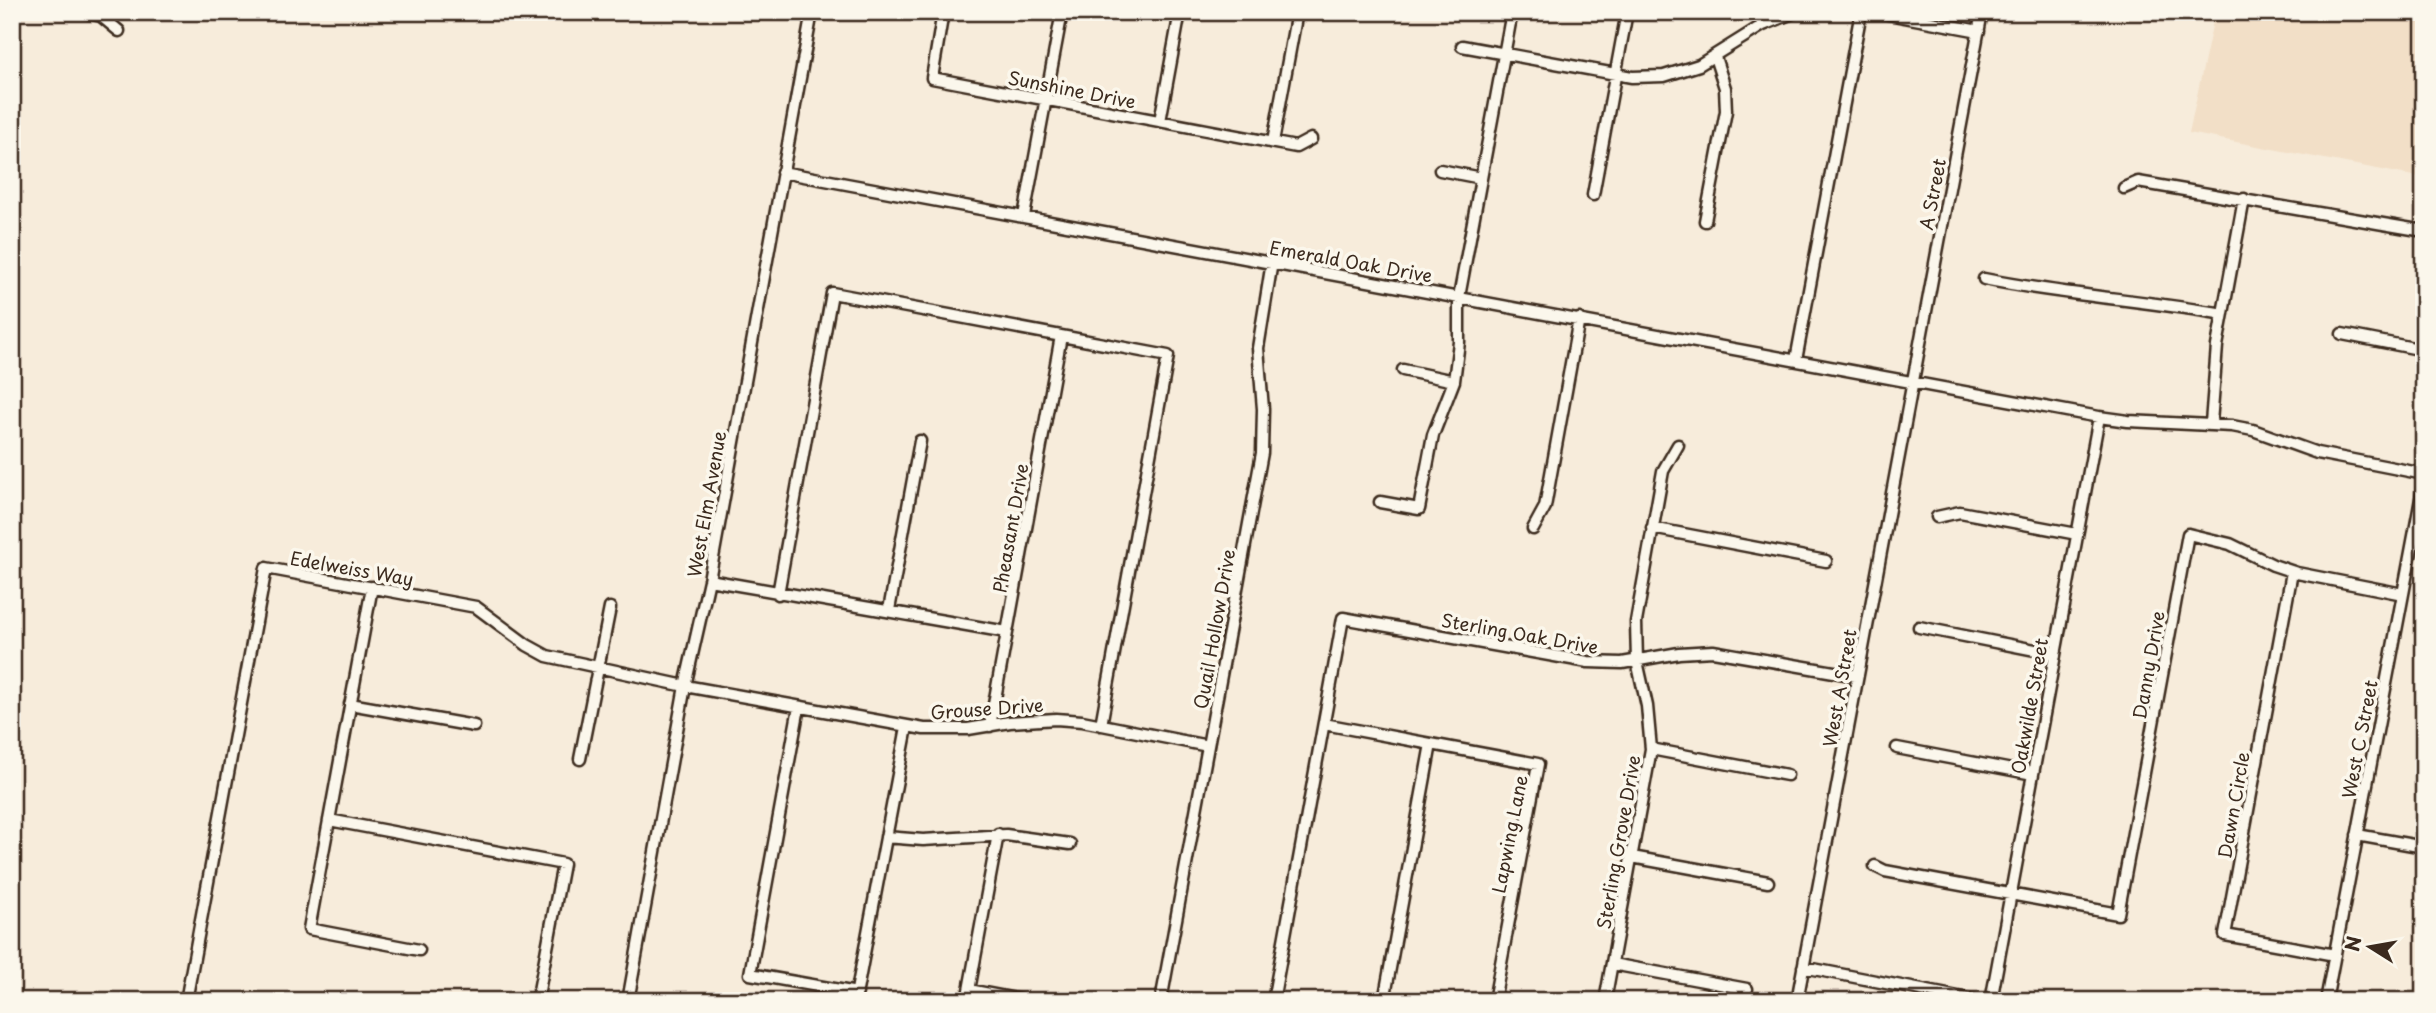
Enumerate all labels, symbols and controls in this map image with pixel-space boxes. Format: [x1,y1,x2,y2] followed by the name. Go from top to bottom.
[1006,63,1138,115] street label: Sunshine Drive
[1912,156,1952,232] street label: A Street
[1267,233,1435,289] street label: Emerald Oak Drive
[680,428,732,579] street label: West Elm Avenue
[985,461,1035,595] street label: Pheasant Drive
[288,544,416,592] street label: Edelweiss Way
[1187,547,1241,711] street label: Quail Hollow Drive
[1439,606,1601,660] street label: Sterling Oak Drive
[2125,609,2171,721] street label: Danny Drive
[1815,627,1863,749] street label: West A Street
[2004,636,2054,776] street label: Oakwilde Street
[2334,677,2384,801] street label: West C Street
[930,691,1045,725] street label: Grouse Drive
[2210,749,2256,861] street label: Dawn Circle
[1589,753,1647,931] street label: Sterling Grove Drive
[1484,773,1534,895] street label: Lapwing Lane
[2334,912,2404,982] north arrow
[2337,934,2368,954] text: N

